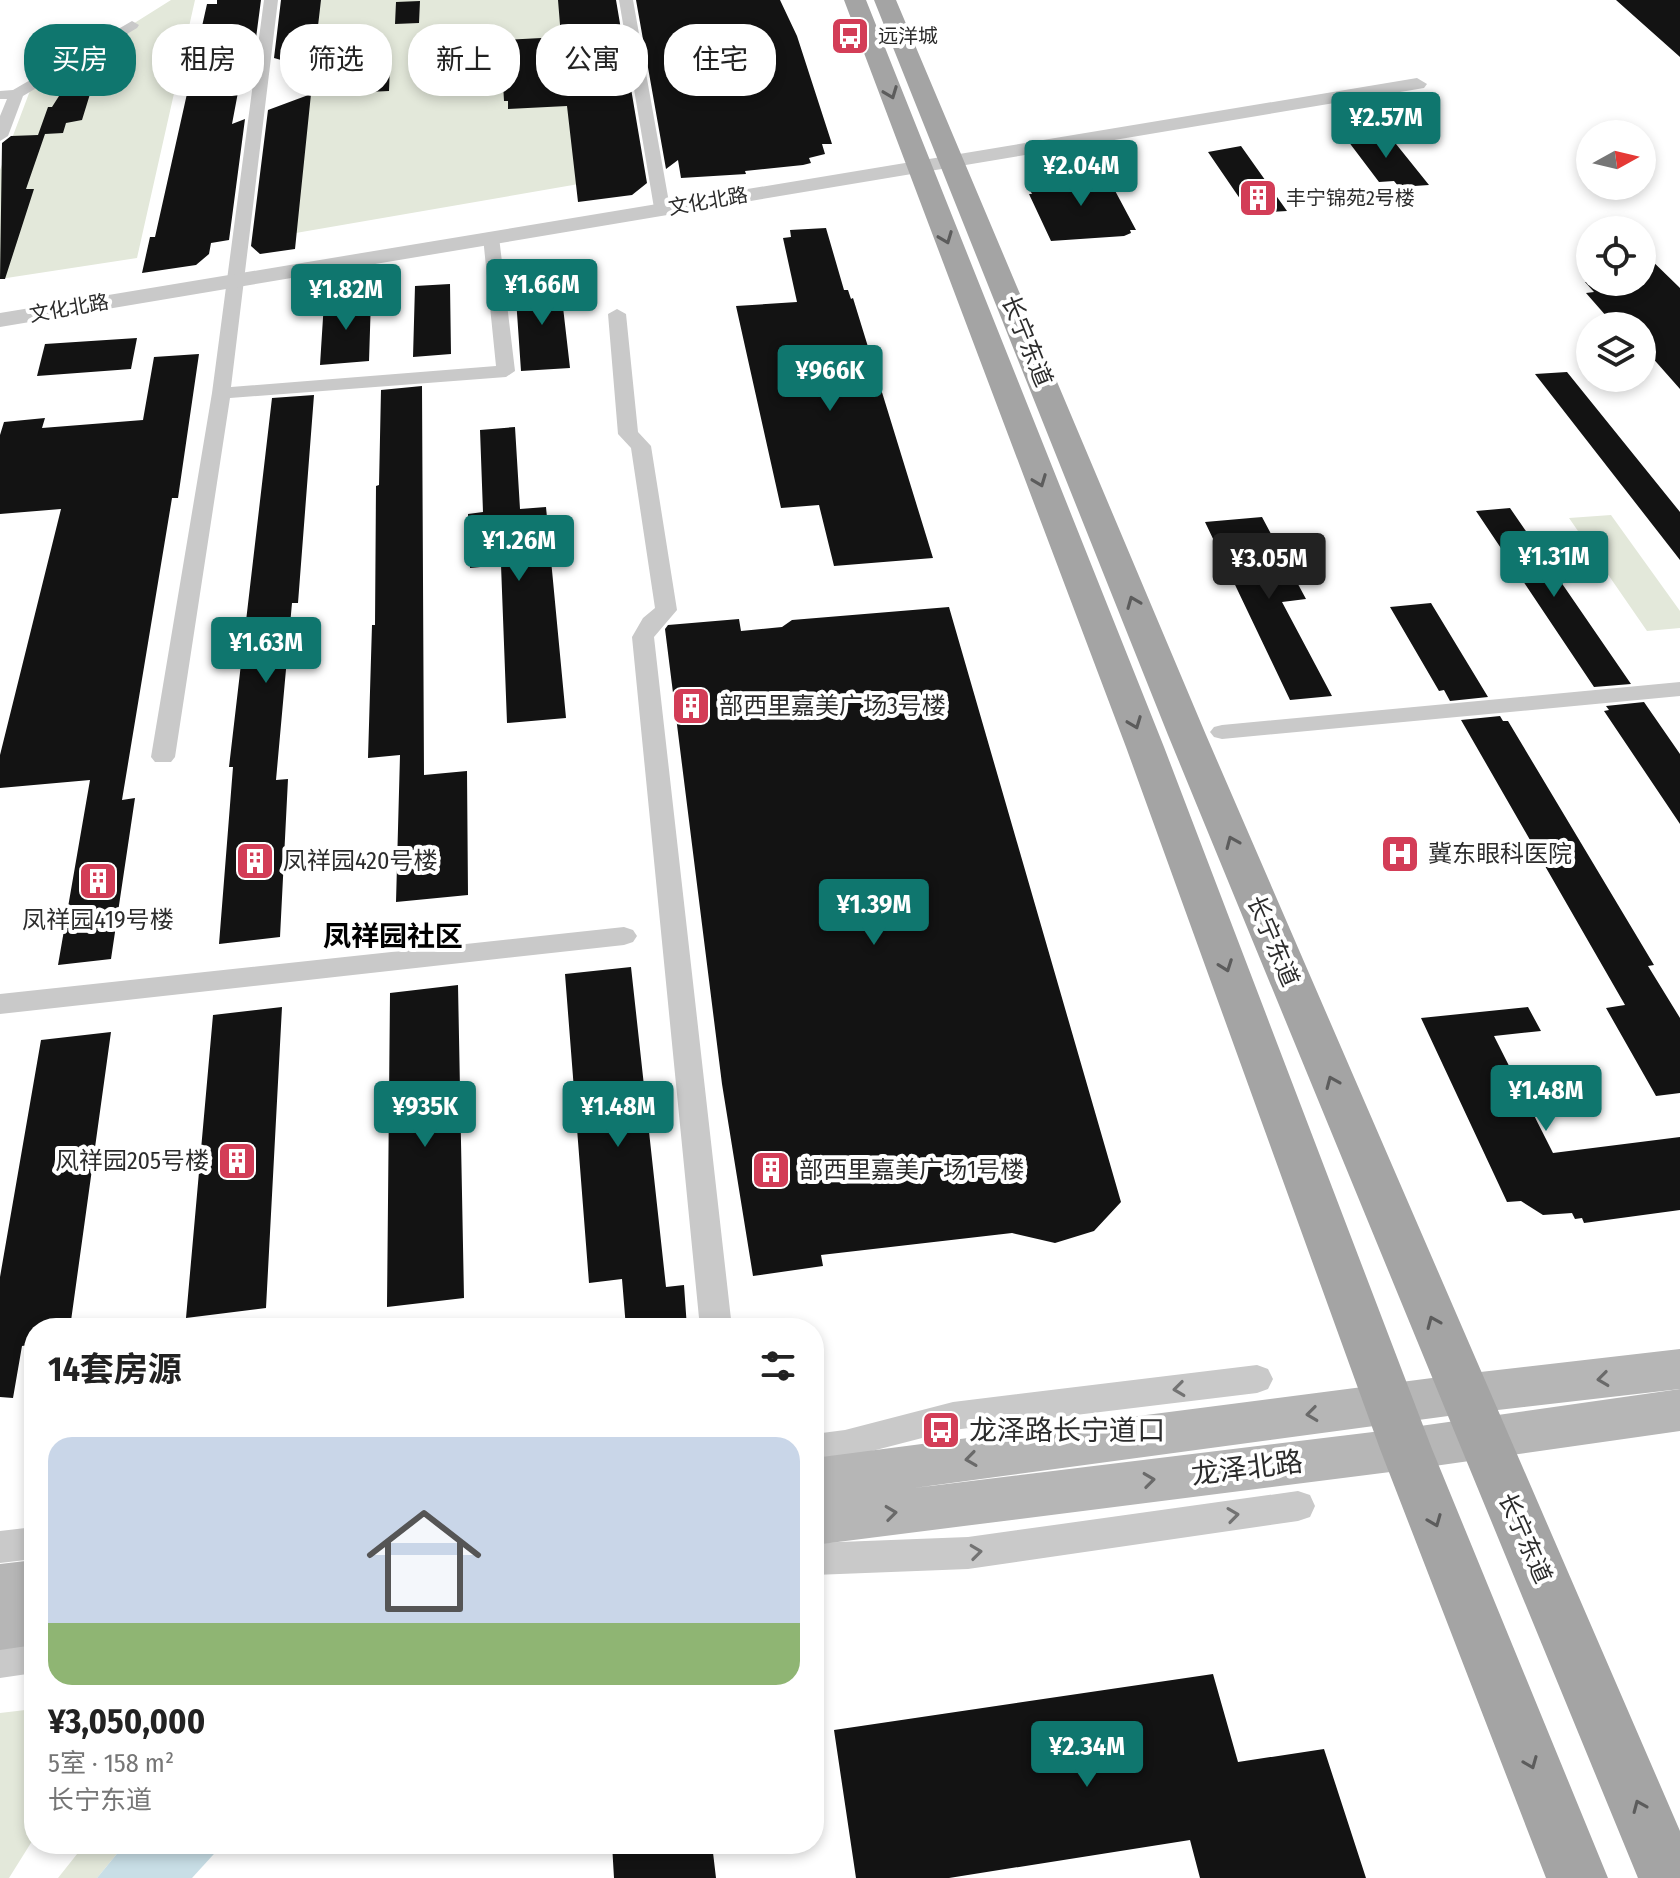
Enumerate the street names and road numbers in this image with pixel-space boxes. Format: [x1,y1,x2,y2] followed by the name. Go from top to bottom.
[667,182,749,220] street label: 文化北路
[28,289,110,327] street label: 文化北路
[996,291,1058,391] street label: 长宁东道
[1241,891,1305,991] street label: 长宁东道
[1189,1445,1305,1491] street label: 龙泽北路
[1493,1488,1557,1588] street label: 长宁东道

